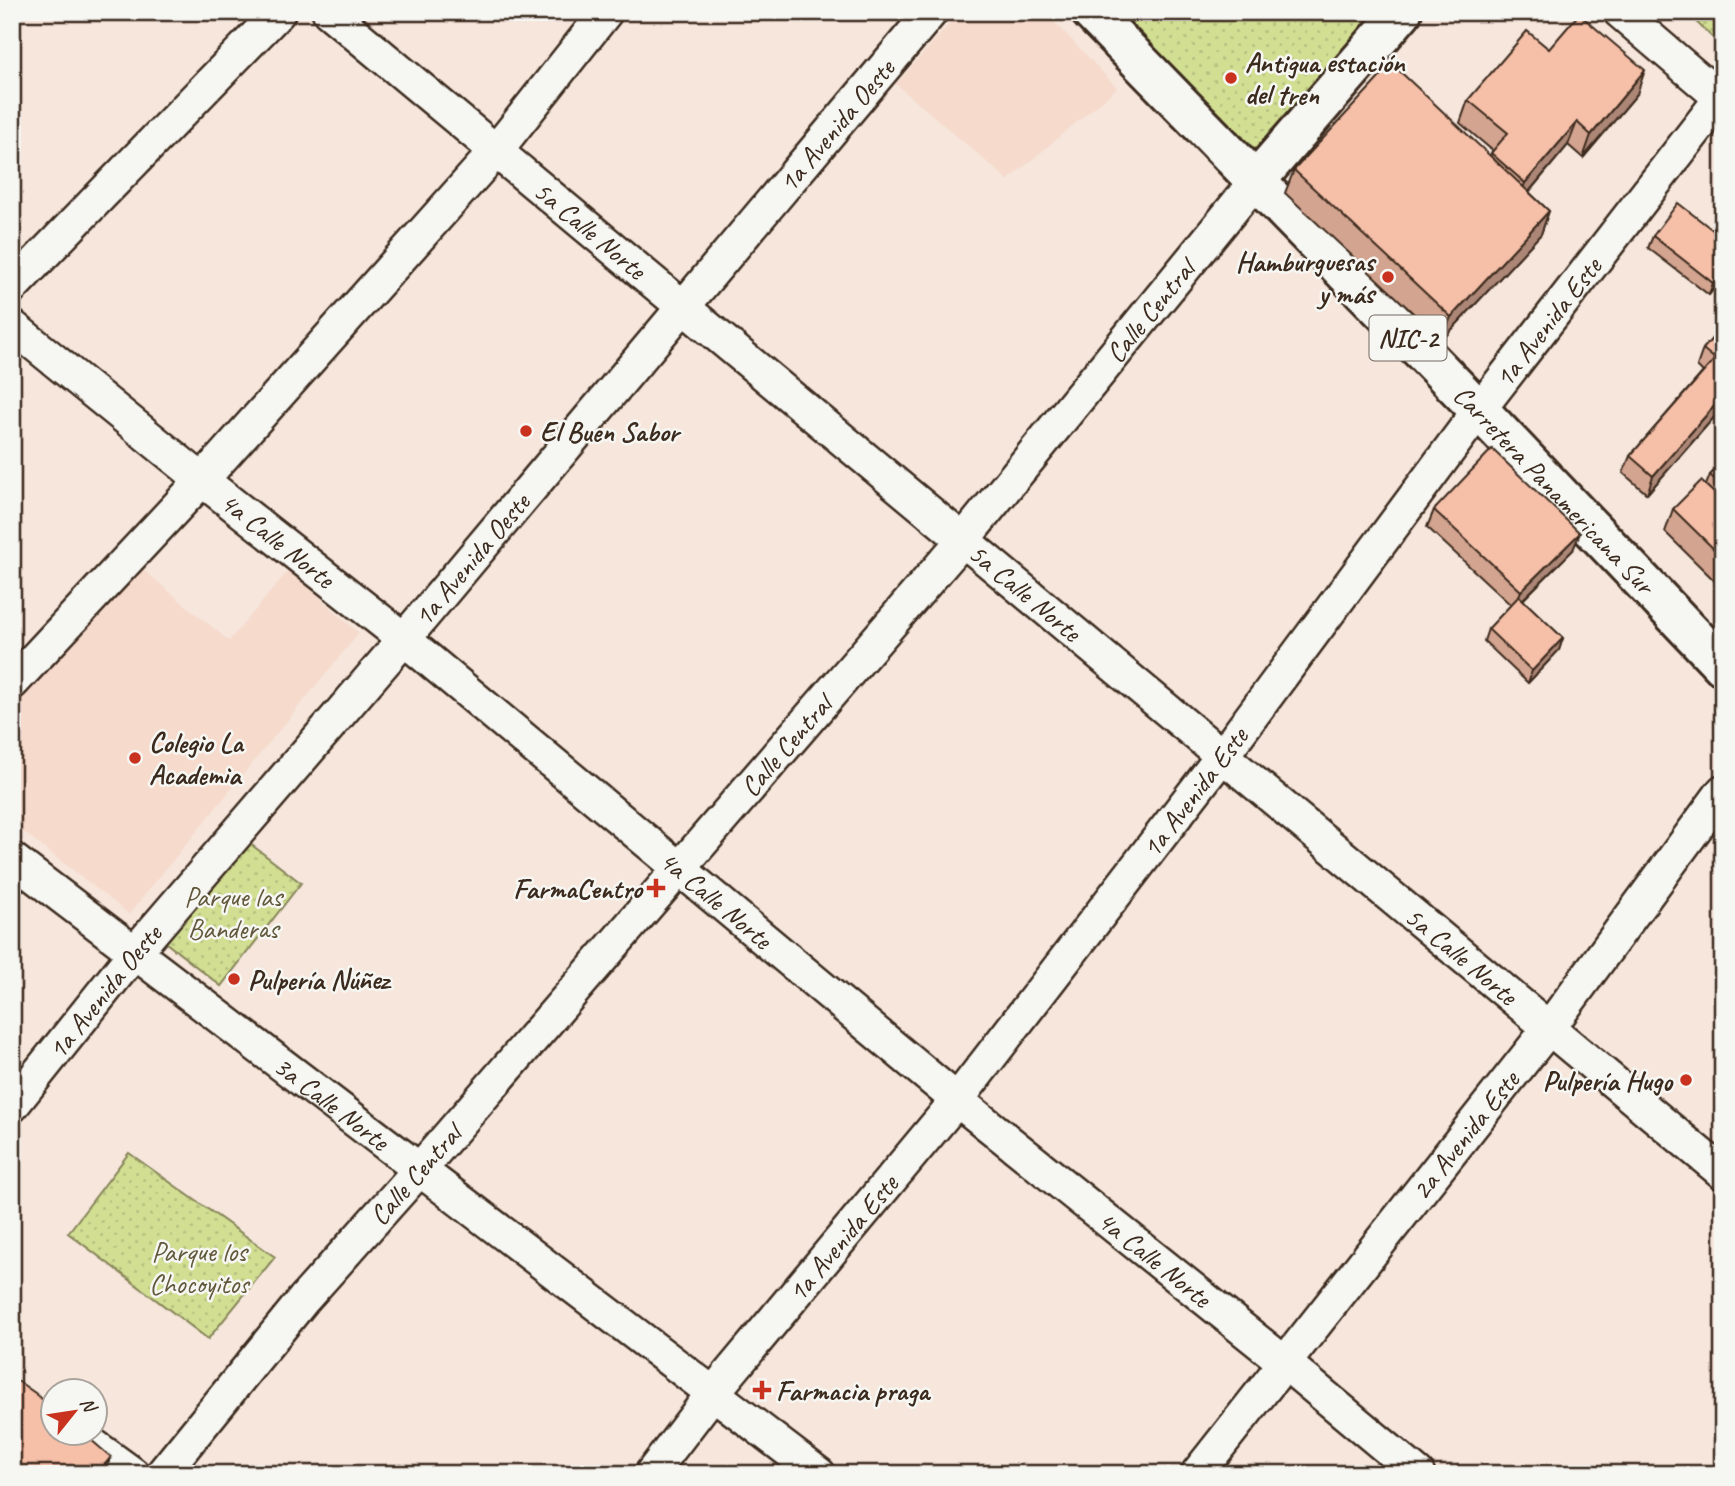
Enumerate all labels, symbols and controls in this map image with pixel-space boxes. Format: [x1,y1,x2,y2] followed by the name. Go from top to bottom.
[1245,45,1406,112] place label: Antigua estación del tren
[770,50,903,199] street label: 1a Avenida Oeste
[1223,70,1239,86] marker: Antigua estación del tren
[527,173,655,288] street label: 5a Calle Norte
[1236,244,1377,311] place label: Hamburguesas y más
[1097,248,1205,369] street label: Calle Central
[1486,249,1610,394] street label: 1a Avenida Este
[1380,269,1396,285] marker: Hamburguesas y más
[1370,316,1446,360] road number: NIC-2
[1446,377,1664,603] street label: Carretera Panamericana Sur
[540,414,682,449] place label: El Buen Sabor
[518,423,534,439] marker: El Buen Sabor
[214,484,343,597] street label: 4a Calle Norte
[405,484,538,633] street label: 1a Avenida Oeste
[962,535,1090,650] street label: 5a Calle Norte
[732,684,842,803] street label: Calle Central
[1133,719,1256,864] street label: 1a Avenida Este
[149,725,245,792] place label: Colegio La Academia
[127,750,143,766] marker: Colegio La Academia
[653,842,781,957] street label: 4a Calle Norte
[513,871,644,906] place label: FarmaCentro
[184,879,284,946] park label: Parque las Banderas
[648,880,664,896] marker: FarmaCentro
[1398,898,1526,1013] street label: 5a Calle Norte
[39,915,170,1066] street label: 1a Avenida Oeste
[248,962,392,997] place label: Pulpería Núñez
[226,971,242,987] marker: Pulpería Núñez
[267,1048,398,1159] street label: 3a Calle Norte
[1403,1062,1527,1206] street label: 2a Avenida Este
[1543,1063,1674,1098] place label: Pulpería Hugo
[1678,1072,1694,1088] marker: Pulpería Hugo
[361,1113,472,1232] street label: Calle Central
[779,1166,906,1308] street label: 1a Avenida Este
[1091,1202,1220,1316] street label: 4a Calle Norte
[149,1234,251,1301] park label: Parque los Chocoyitos
[776,1373,931,1408] place label: Farmacia praga
[38,1378,108,1448] north arrow
[754,1382,770,1398] marker: Farmacia praga
[75,1393,103,1418] text: N

